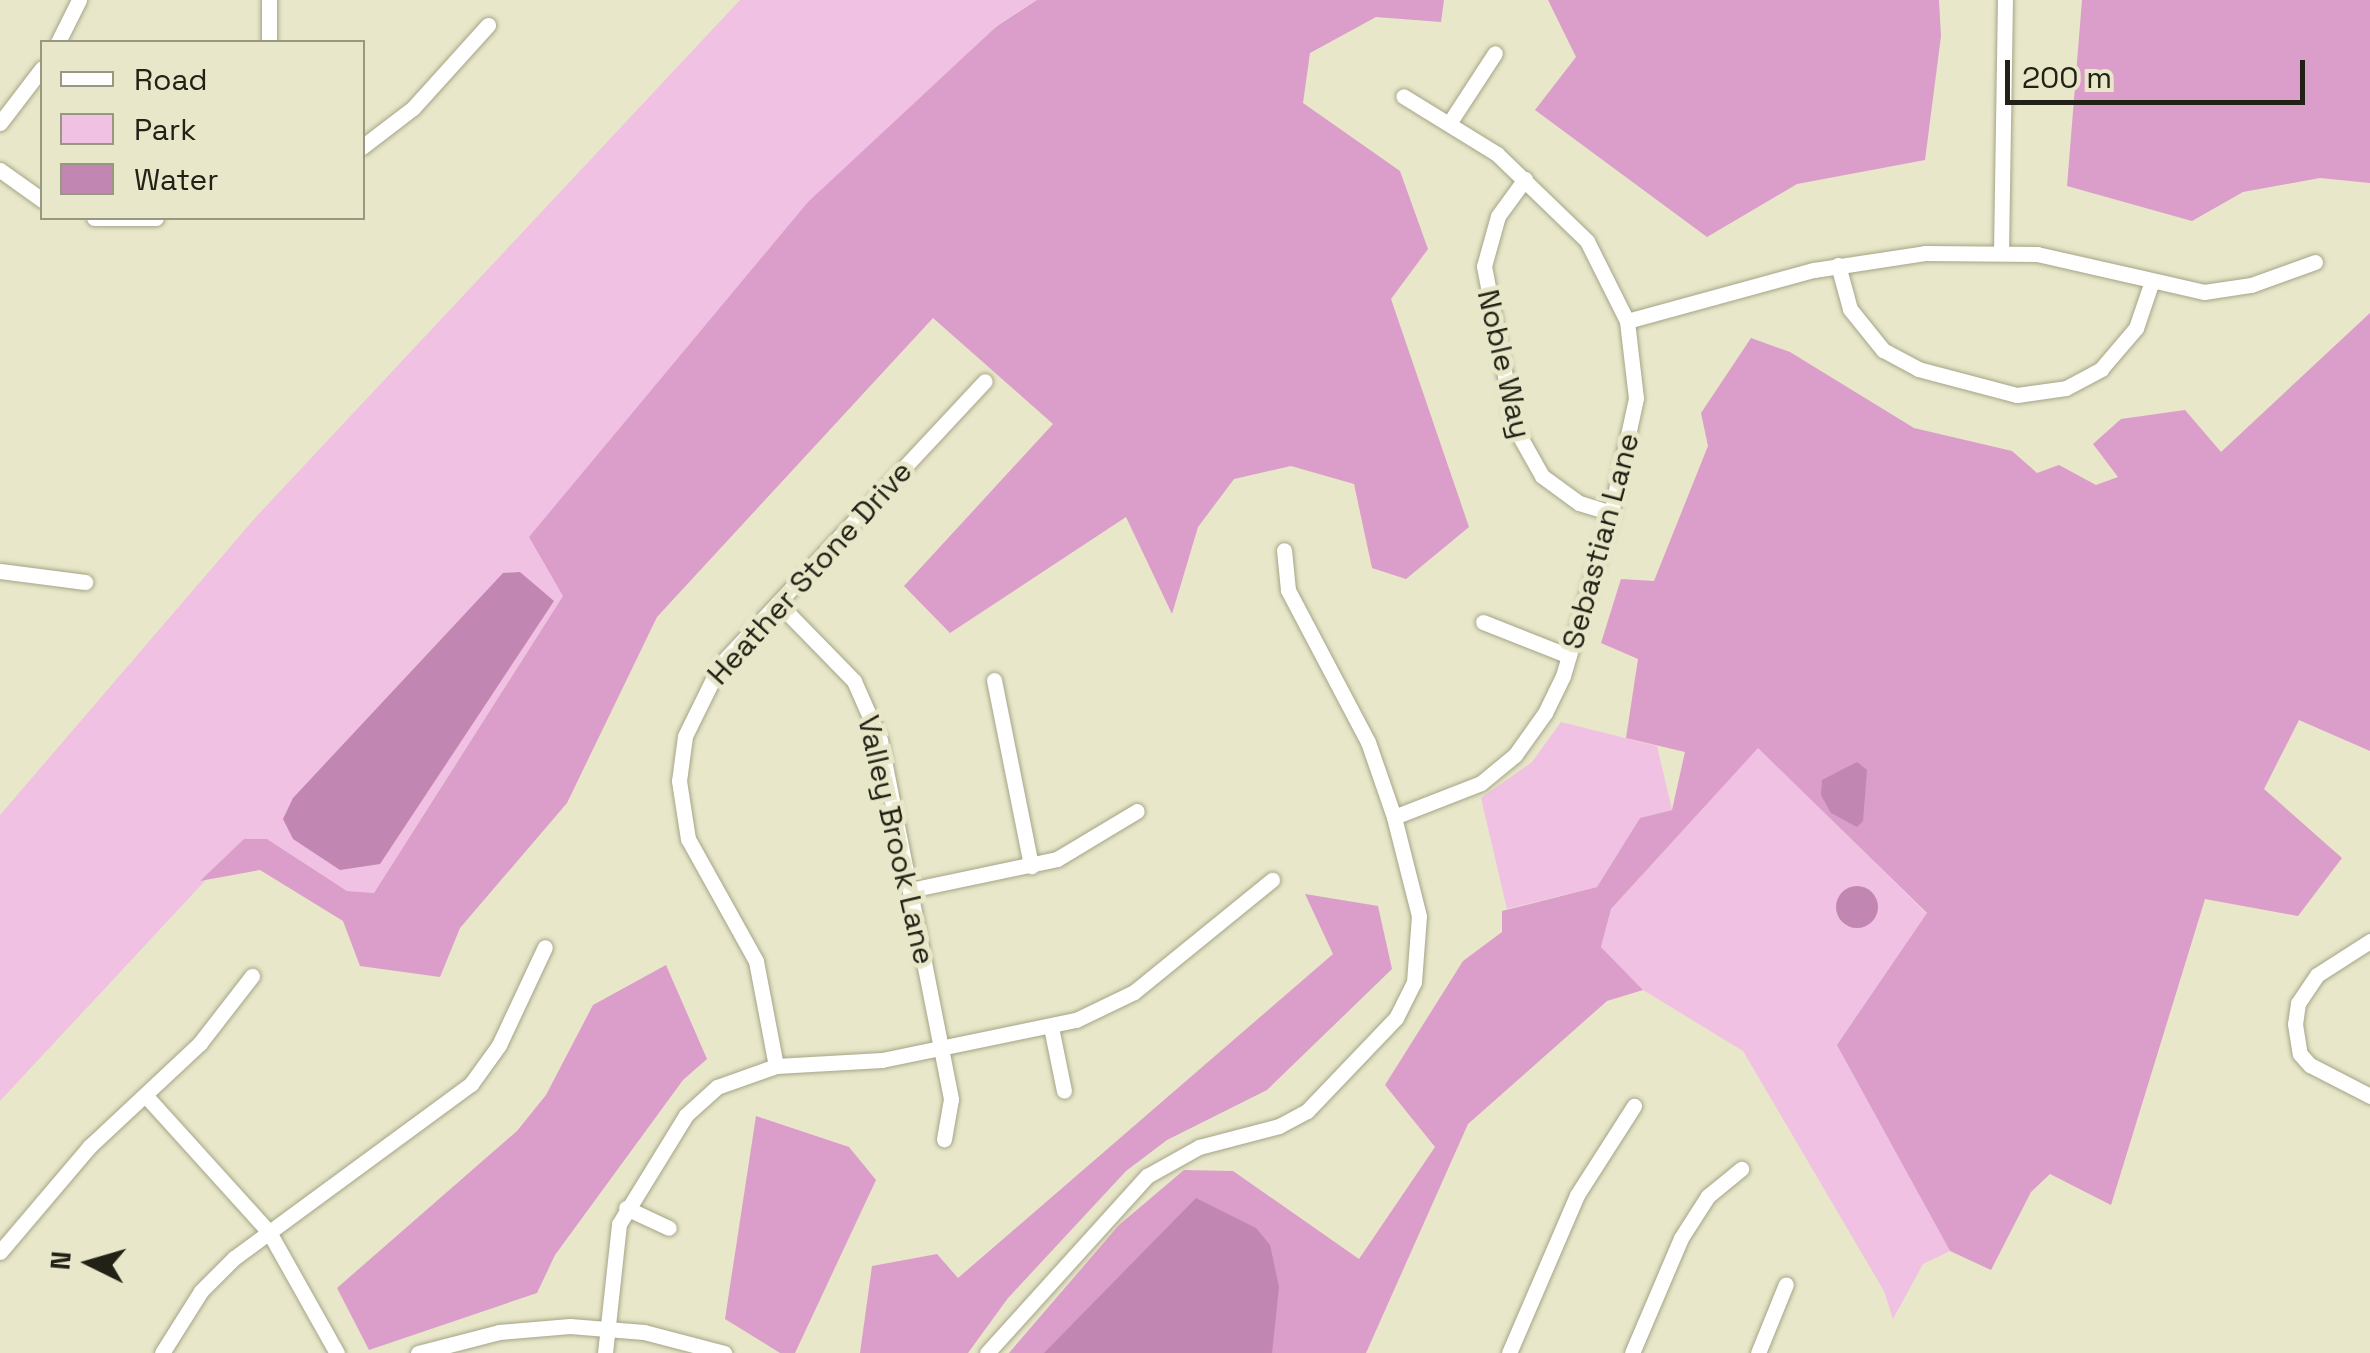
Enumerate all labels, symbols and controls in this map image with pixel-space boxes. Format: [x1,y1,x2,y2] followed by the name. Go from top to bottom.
[40,40,365,220] legend
[2010,40,2310,102] scale bar
[2022,58,2112,97] text: 200 m
[134,60,208,99] text: Road
[134,110,196,149] text: Park
[134,160,219,199] text: Water
[1469,286,1539,442] street label: Noble Way
[1555,429,1647,653] street label: Sebastian Lane
[700,454,920,692] street label: Heather Stone Drive
[850,712,942,968] street label: Valley Brook Lane
[40,1213,140,1313] north arrow
[41,1249,79,1271] text: N

